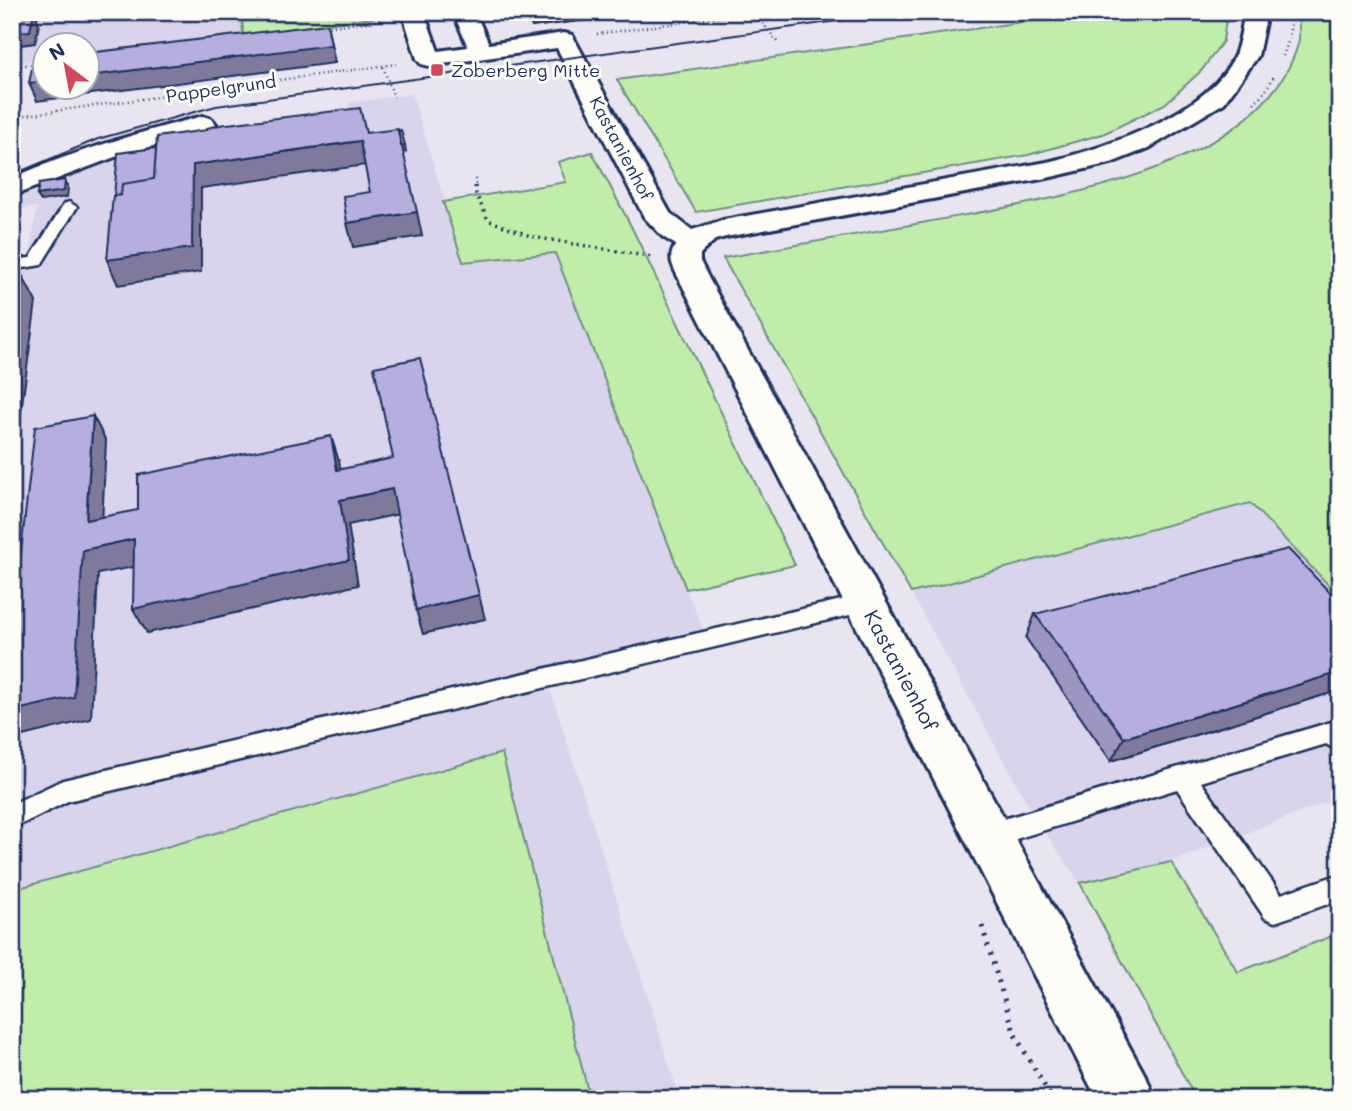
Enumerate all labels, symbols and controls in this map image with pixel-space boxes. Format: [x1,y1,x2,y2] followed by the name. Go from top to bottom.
[32,32,102,102] north arrow
[44,37,69,66] text: N
[451,58,600,82] place label: Zoberberg Mitte
[429,62,445,78] marker: Zoberberg Mitte
[164,68,278,108] street label: Pappelgrund
[585,92,660,205] street label: Kastanienhof
[859,605,946,736] street label: Kastanienhof

